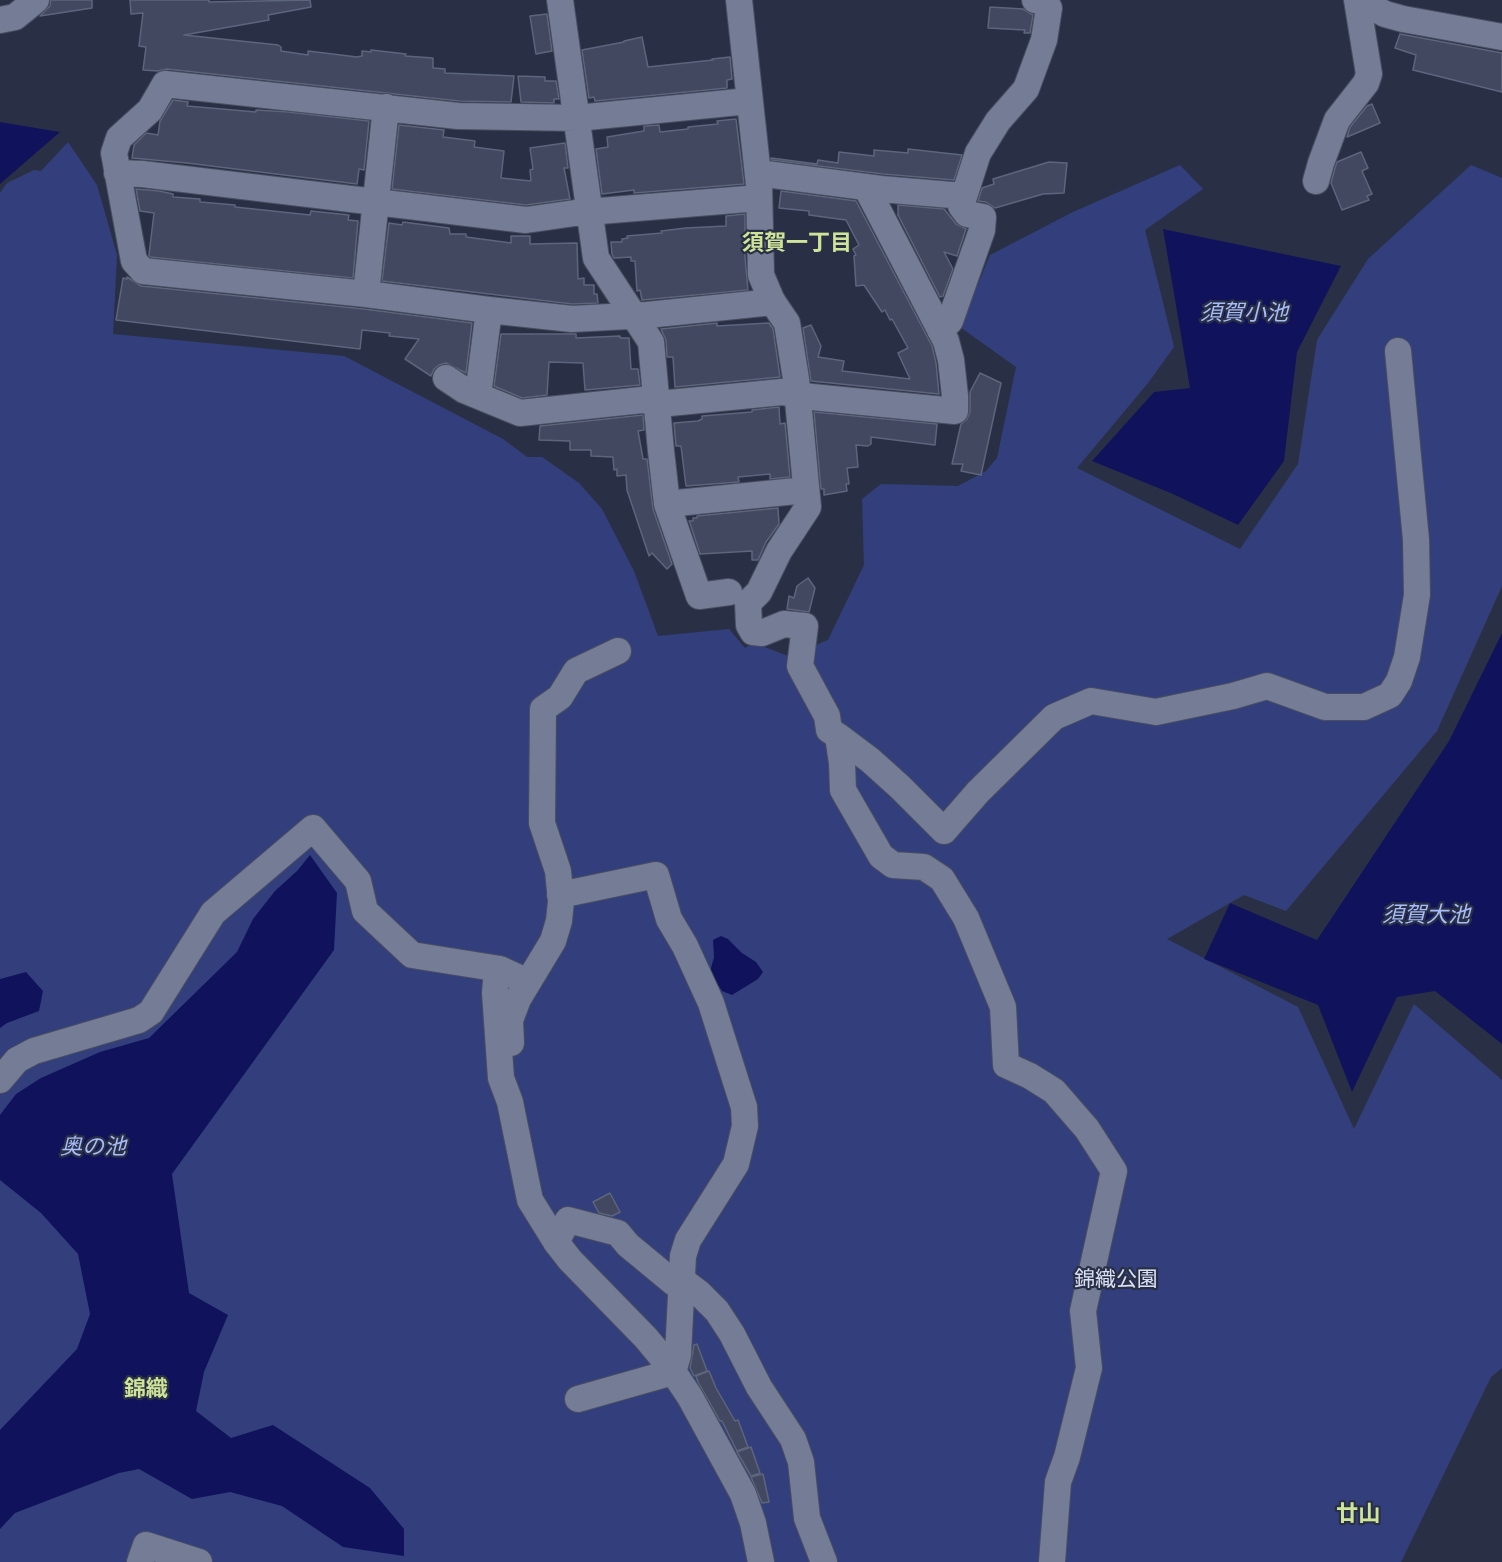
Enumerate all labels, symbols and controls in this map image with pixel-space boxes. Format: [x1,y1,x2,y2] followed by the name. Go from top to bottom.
[742,230,852,256] district label: 須賀一丁目
[1200,300,1288,326] water label: 須賀小池
[1382,902,1470,928] water label: 須賀大池
[60,1134,126,1160] water label: 奥の池
[1074,1266,1158,1292] park label: 錦織公園
[124,1376,168,1402] district label: 錦織
[1336,1501,1380,1527] district label: 廿山

